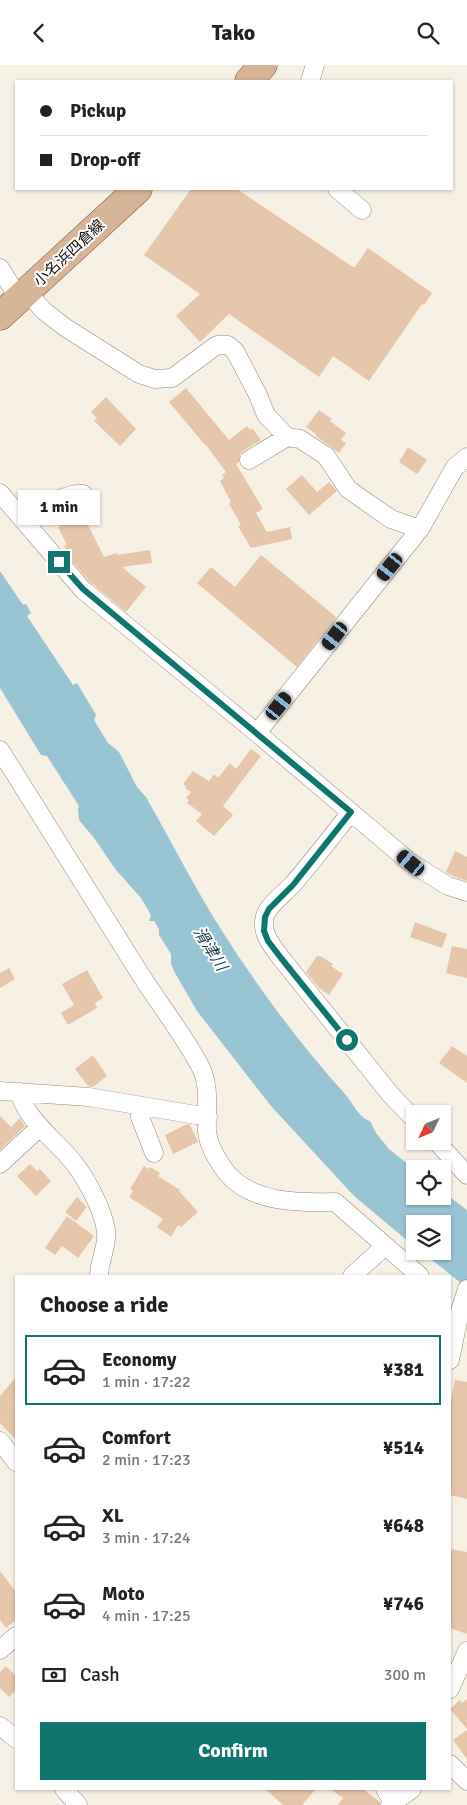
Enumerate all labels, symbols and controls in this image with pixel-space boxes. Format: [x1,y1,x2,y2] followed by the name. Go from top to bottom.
[25,19,53,47] icon: back
[212,19,255,46] text: Tako
[414,19,442,47] icon: search
[70,99,126,123] text: Pickup
[70,148,140,172] text: Drop-off
[30,216,108,290] street label: 小名浜四倉線
[18,489,100,525] callout: 1 min
[40,497,78,517] text: 1 min
[48,551,70,573] route end
[374,551,405,583] car
[319,620,350,652] car
[263,690,294,722] car
[394,848,427,878] car
[189,923,232,976] water label: 滑津川
[336,1029,358,1051] route start
[406,1105,451,1150] north arrow
[406,1105,451,1260] map controls
[406,1160,451,1205] button: locate
[406,1215,451,1260] button: layers
[40,1291,168,1318] text: Choose a ride
[42,1348,87,1393] icon: car
[102,1348,176,1372] text: Economy
[383,1358,424,1382] text: ¥381
[102,1372,191,1392] text: 1 min · 17:22
[42,1426,87,1471] icon: car
[102,1426,171,1450] text: Comfort
[383,1436,424,1460] text: ¥514
[102,1450,191,1470] text: 2 min · 17:23
[42,1504,87,1549] icon: car
[102,1504,124,1528] text: XL
[383,1514,424,1538] text: ¥648
[102,1528,191,1548] text: 3 min · 17:24
[42,1582,87,1627] icon: car
[102,1582,145,1606] text: Moto
[383,1592,424,1616] text: ¥746
[102,1606,191,1626] text: 4 min · 17:25
[40,1661,68,1689] icon: cash
[80,1663,120,1687] text: Cash
[384,1665,426,1685] text: 300 m
[40,1722,426,1780] button: Confirm

